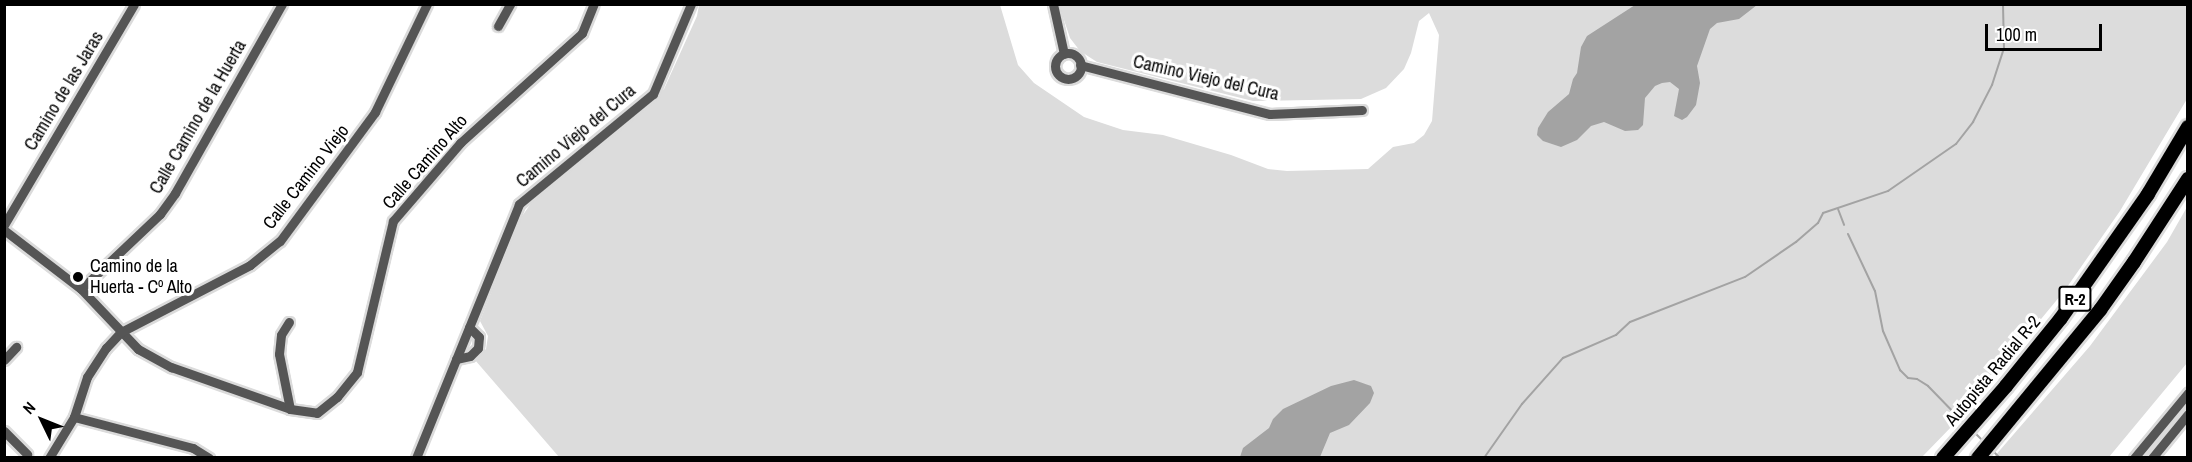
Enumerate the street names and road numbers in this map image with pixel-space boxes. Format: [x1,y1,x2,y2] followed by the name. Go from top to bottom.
[20,27,108,155] street label: Camino de las Jaras
[145,36,251,198] street label: Calle Camino de la Huerta
[1131,51,1281,105] street label: Camino Viejo del Cura
[512,80,640,192] street label: Camino Viejo del Cura
[378,110,472,214] street label: Calle Camino Alto
[258,120,354,234] street label: Calle Camino Viejo
[2057,286,2093,312] road number: R-2
[1941,312,2045,430] street label: Autopista Radial R-2

